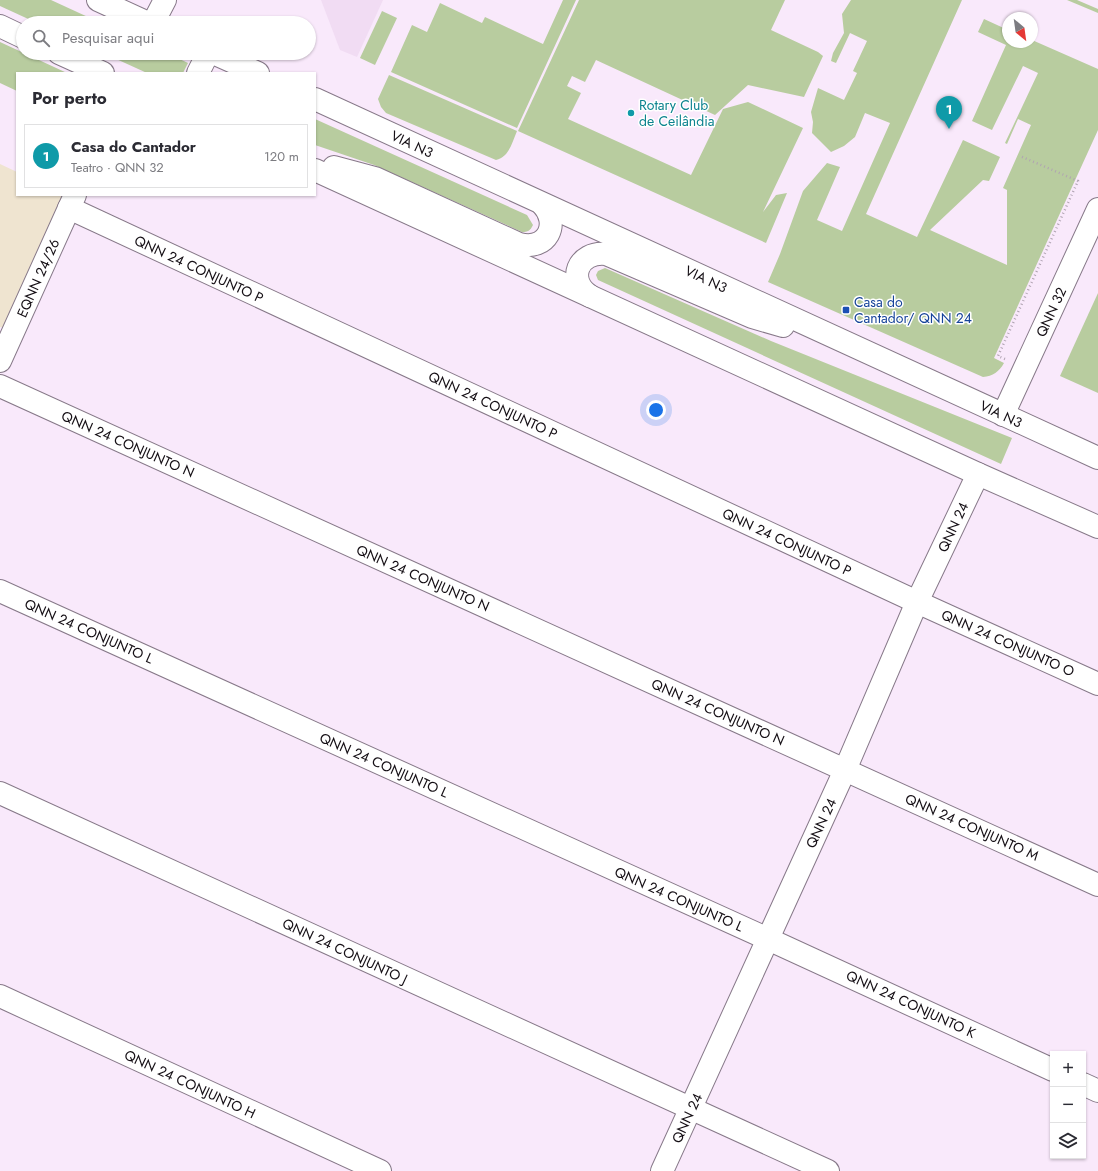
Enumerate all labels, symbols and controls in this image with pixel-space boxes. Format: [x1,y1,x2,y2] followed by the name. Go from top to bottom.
[1002,12,1038,48] north arrow
[16,16,316,60] search box
[30,27,52,49] icon: search
[62,27,154,49] text: Pesquisar aqui
[32,86,107,110] text: Por perto
[639,95,715,131] place label: Rotary Club de Ceilândia
[936,96,962,129] pin: 1
[626,108,636,118] marker: Rotary Club de Ceilândia
[388,126,437,163] street label: VIA N3
[71,136,196,158] text: Casa do Cantador
[43,147,49,166] text: 1
[264,147,299,166] text: 120 m
[71,158,164,177] text: Teatro · QNN 32
[131,230,267,308] street label: QNN 24 CONJUNTO P
[12,236,64,320] street label: EQNN 24/26
[682,261,731,298] street label: VIA N3
[1031,284,1071,340] street label: QNN 32
[854,292,972,328] place label: Casa do Cantador/ QNN 24
[841,305,851,315] marker: Casa do Cantador/ QNN 24
[425,366,561,444] street label: QNN 24 CONJUNTO P
[977,396,1026,433] street label: VIA N3
[646,400,666,420] your location
[58,406,198,482] street label: QNN 24 CONJUNTO N
[933,499,973,555] street label: QNN 24
[719,503,855,581] street label: QNN 24 CONJUNTO P
[353,540,493,616] street label: QNN 24 CONJUNTO N
[21,594,157,669] street label: QNN 24 CONJUNTO L
[938,605,1078,681] street label: QNN 24 CONJUNTO O
[648,674,788,750] street label: QNN 24 CONJUNTO N
[316,728,452,803] street label: QNN 24 CONJUNTO L
[902,789,1042,865] street label: QNN 24 CONJUNTO M
[801,795,841,851] street label: QNN 24
[611,862,747,937] street label: QNN 24 CONJUNTO L
[279,913,411,989] street label: QNN 24 CONJUNTO J
[843,965,979,1043] street label: QNN 24 CONJUNTO K
[121,1045,259,1123] street label: QNN 24 CONJUNTO H
[1050,1051,1086,1159] map controls
[1050,1051,1086,1087] button: +
[1050,1087,1086,1123] button: −
[667,1090,707,1146] street label: QNN 24
[1050,1123,1086,1159] button: layers

